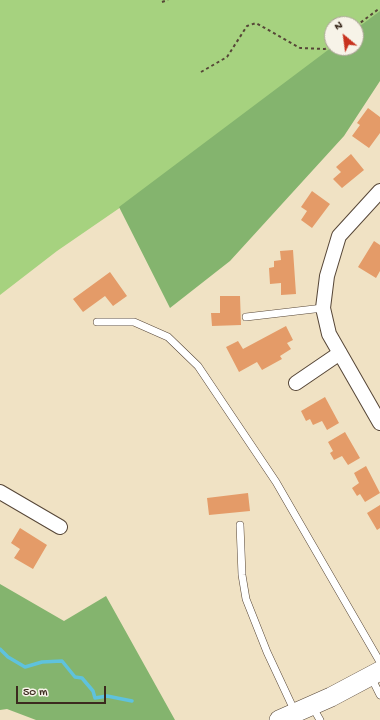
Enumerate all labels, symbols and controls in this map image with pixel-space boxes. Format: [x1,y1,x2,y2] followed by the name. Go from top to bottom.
[324,16,364,56] north arrow
[333,19,345,33] text: N
[18,678,108,704] scale bar
[23,686,48,700] text: 50 m

